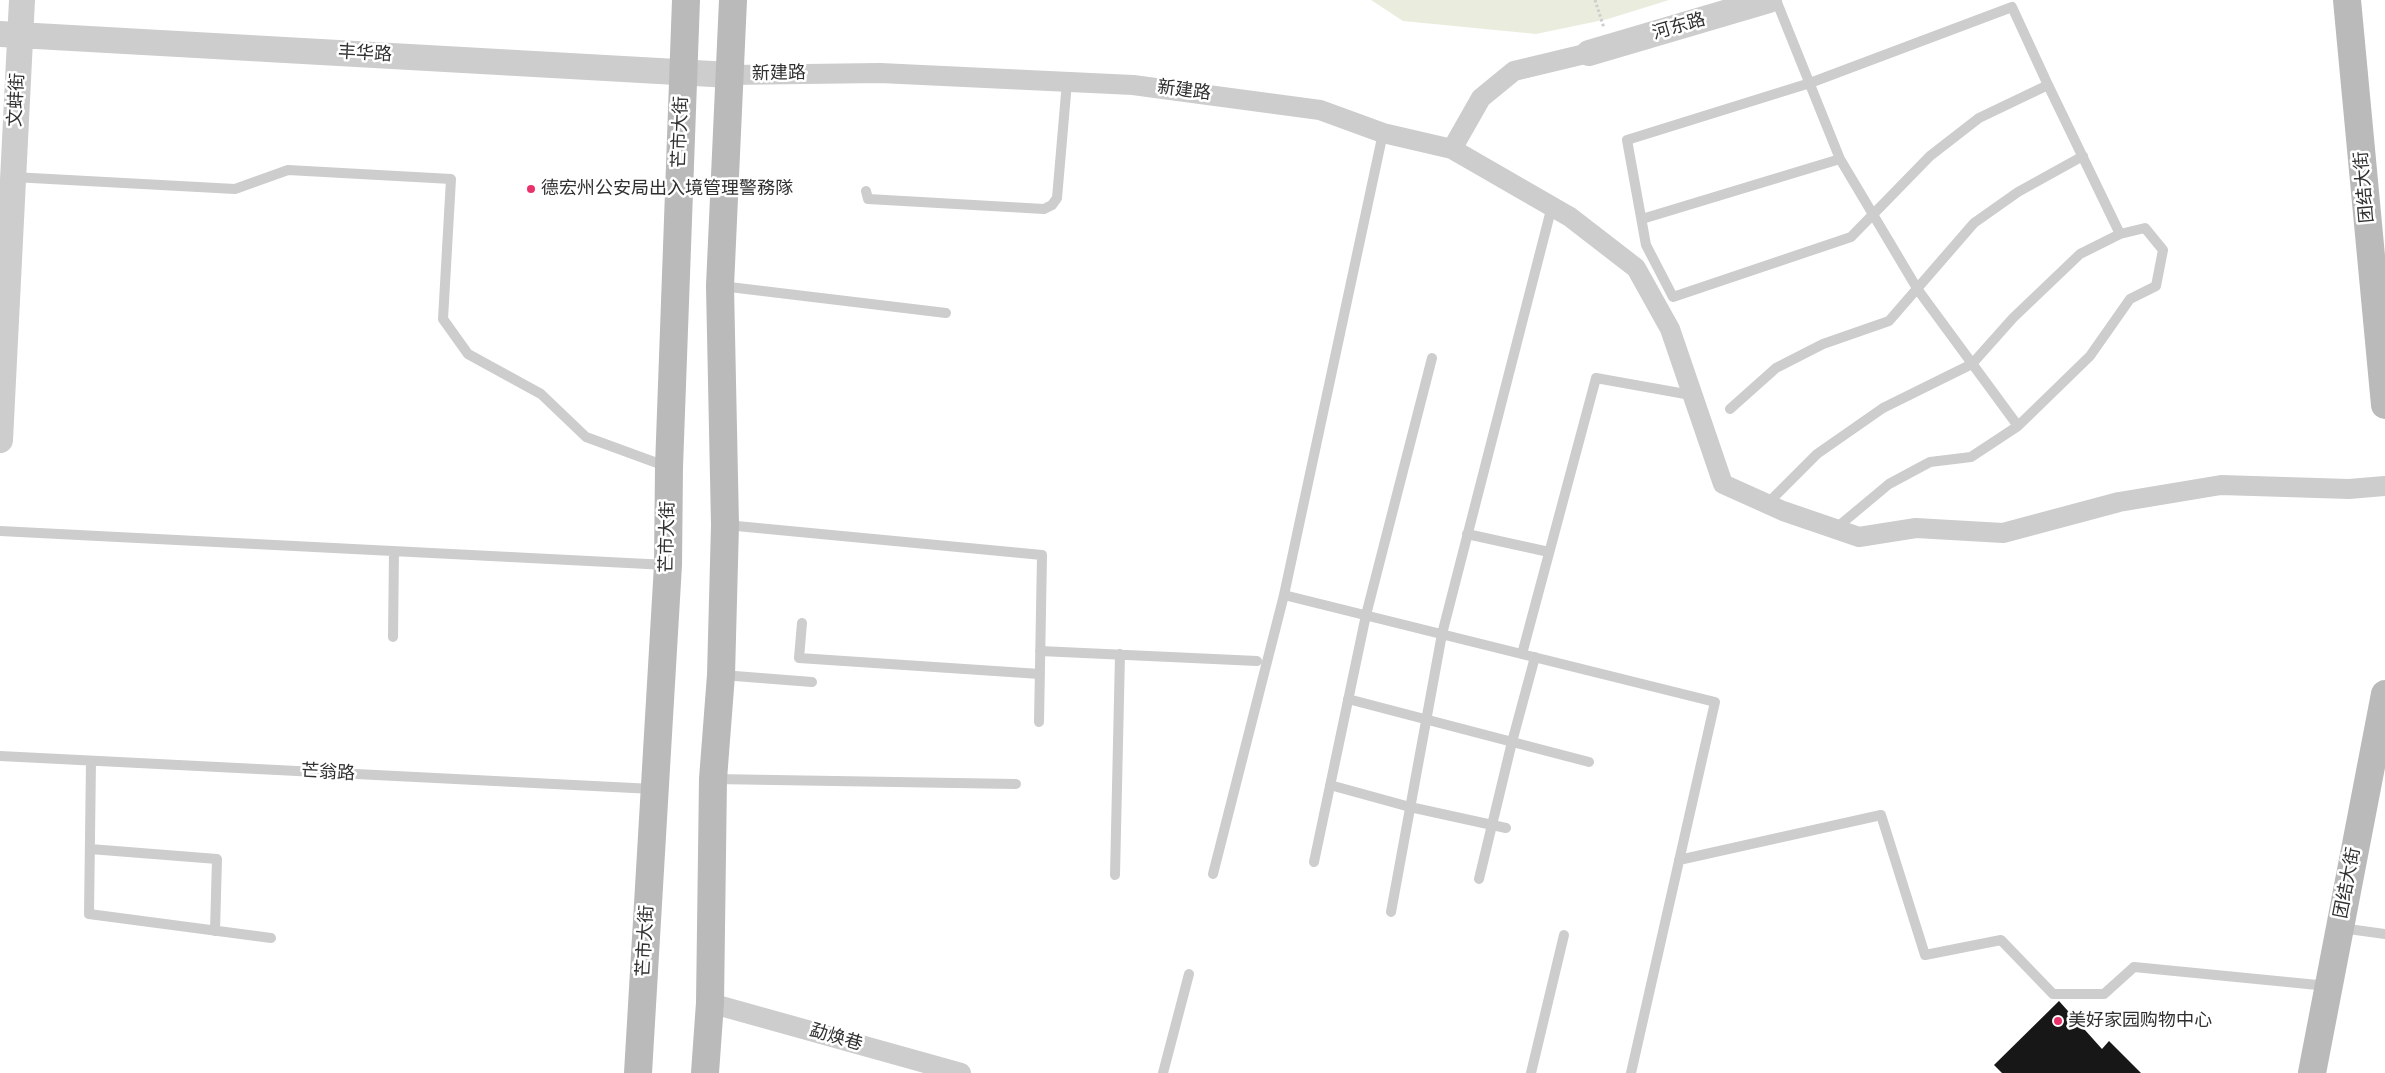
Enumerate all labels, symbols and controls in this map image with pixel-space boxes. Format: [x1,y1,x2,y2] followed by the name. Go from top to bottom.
[1650,9,1708,45] street label: 河东路
[337,42,393,66] street label: 丰华路
[752,63,806,85] street label: 新建路
[5,72,29,128] street label: 文蚌街
[1156,77,1212,105] street label: 新建路
[669,96,693,168] street label: 芒市大街
[2351,150,2379,224] street label: 团结大街
[541,178,793,200] place label: 德宏州公安局出入境管理警務隊
[525,183,537,195] marker: 德宏州公安局出入境管理警務隊
[657,501,679,573] street label: 芒市大街
[300,761,356,785] street label: 芒翁路
[2331,846,2365,920] street label: 团结大街
[633,904,659,978] street label: 芒市大街
[2068,1010,2212,1032] place label: 美好家园购物中心
[2052,1015,2064,1027] marker: 美好家园购物中心
[807,1020,865,1056] street label: 勐焕巷

